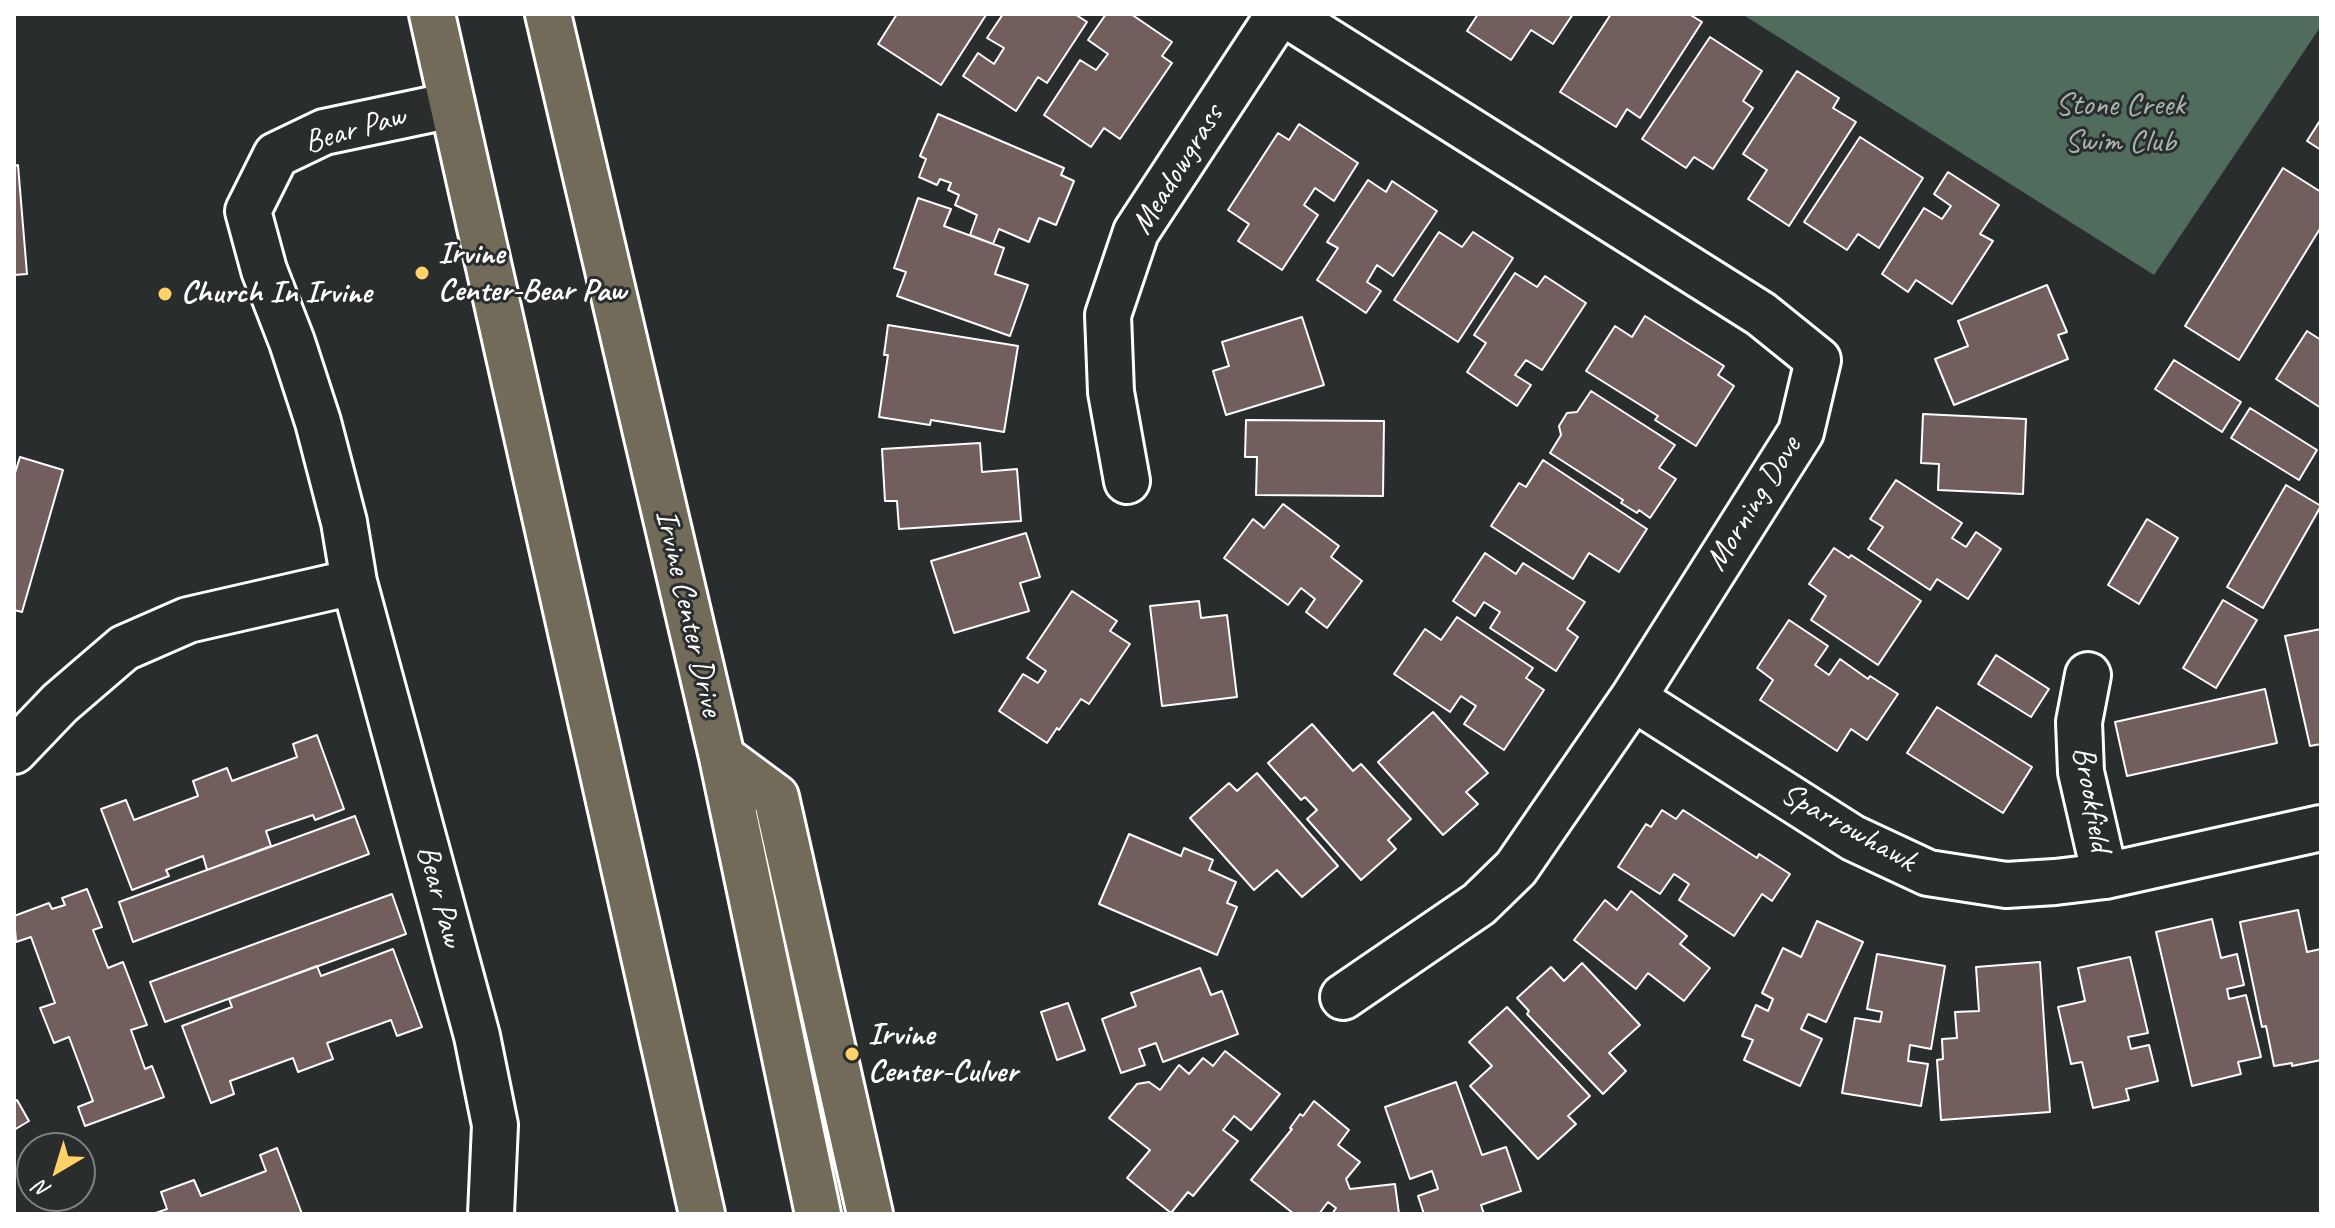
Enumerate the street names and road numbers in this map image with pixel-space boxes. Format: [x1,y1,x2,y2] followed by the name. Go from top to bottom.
[300,97,410,163] street label: Bear Paw
[1123,98,1233,242] street label: Meadowgrass
[1698,430,1810,578] street label: Morning Dove
[646,506,730,720] street label: Irvine Center Drive
[2063,744,2119,854] street label: Brookfield
[1774,775,1922,881] street label: Sparrowhawk
[407,841,471,951] street label: Bear Paw

